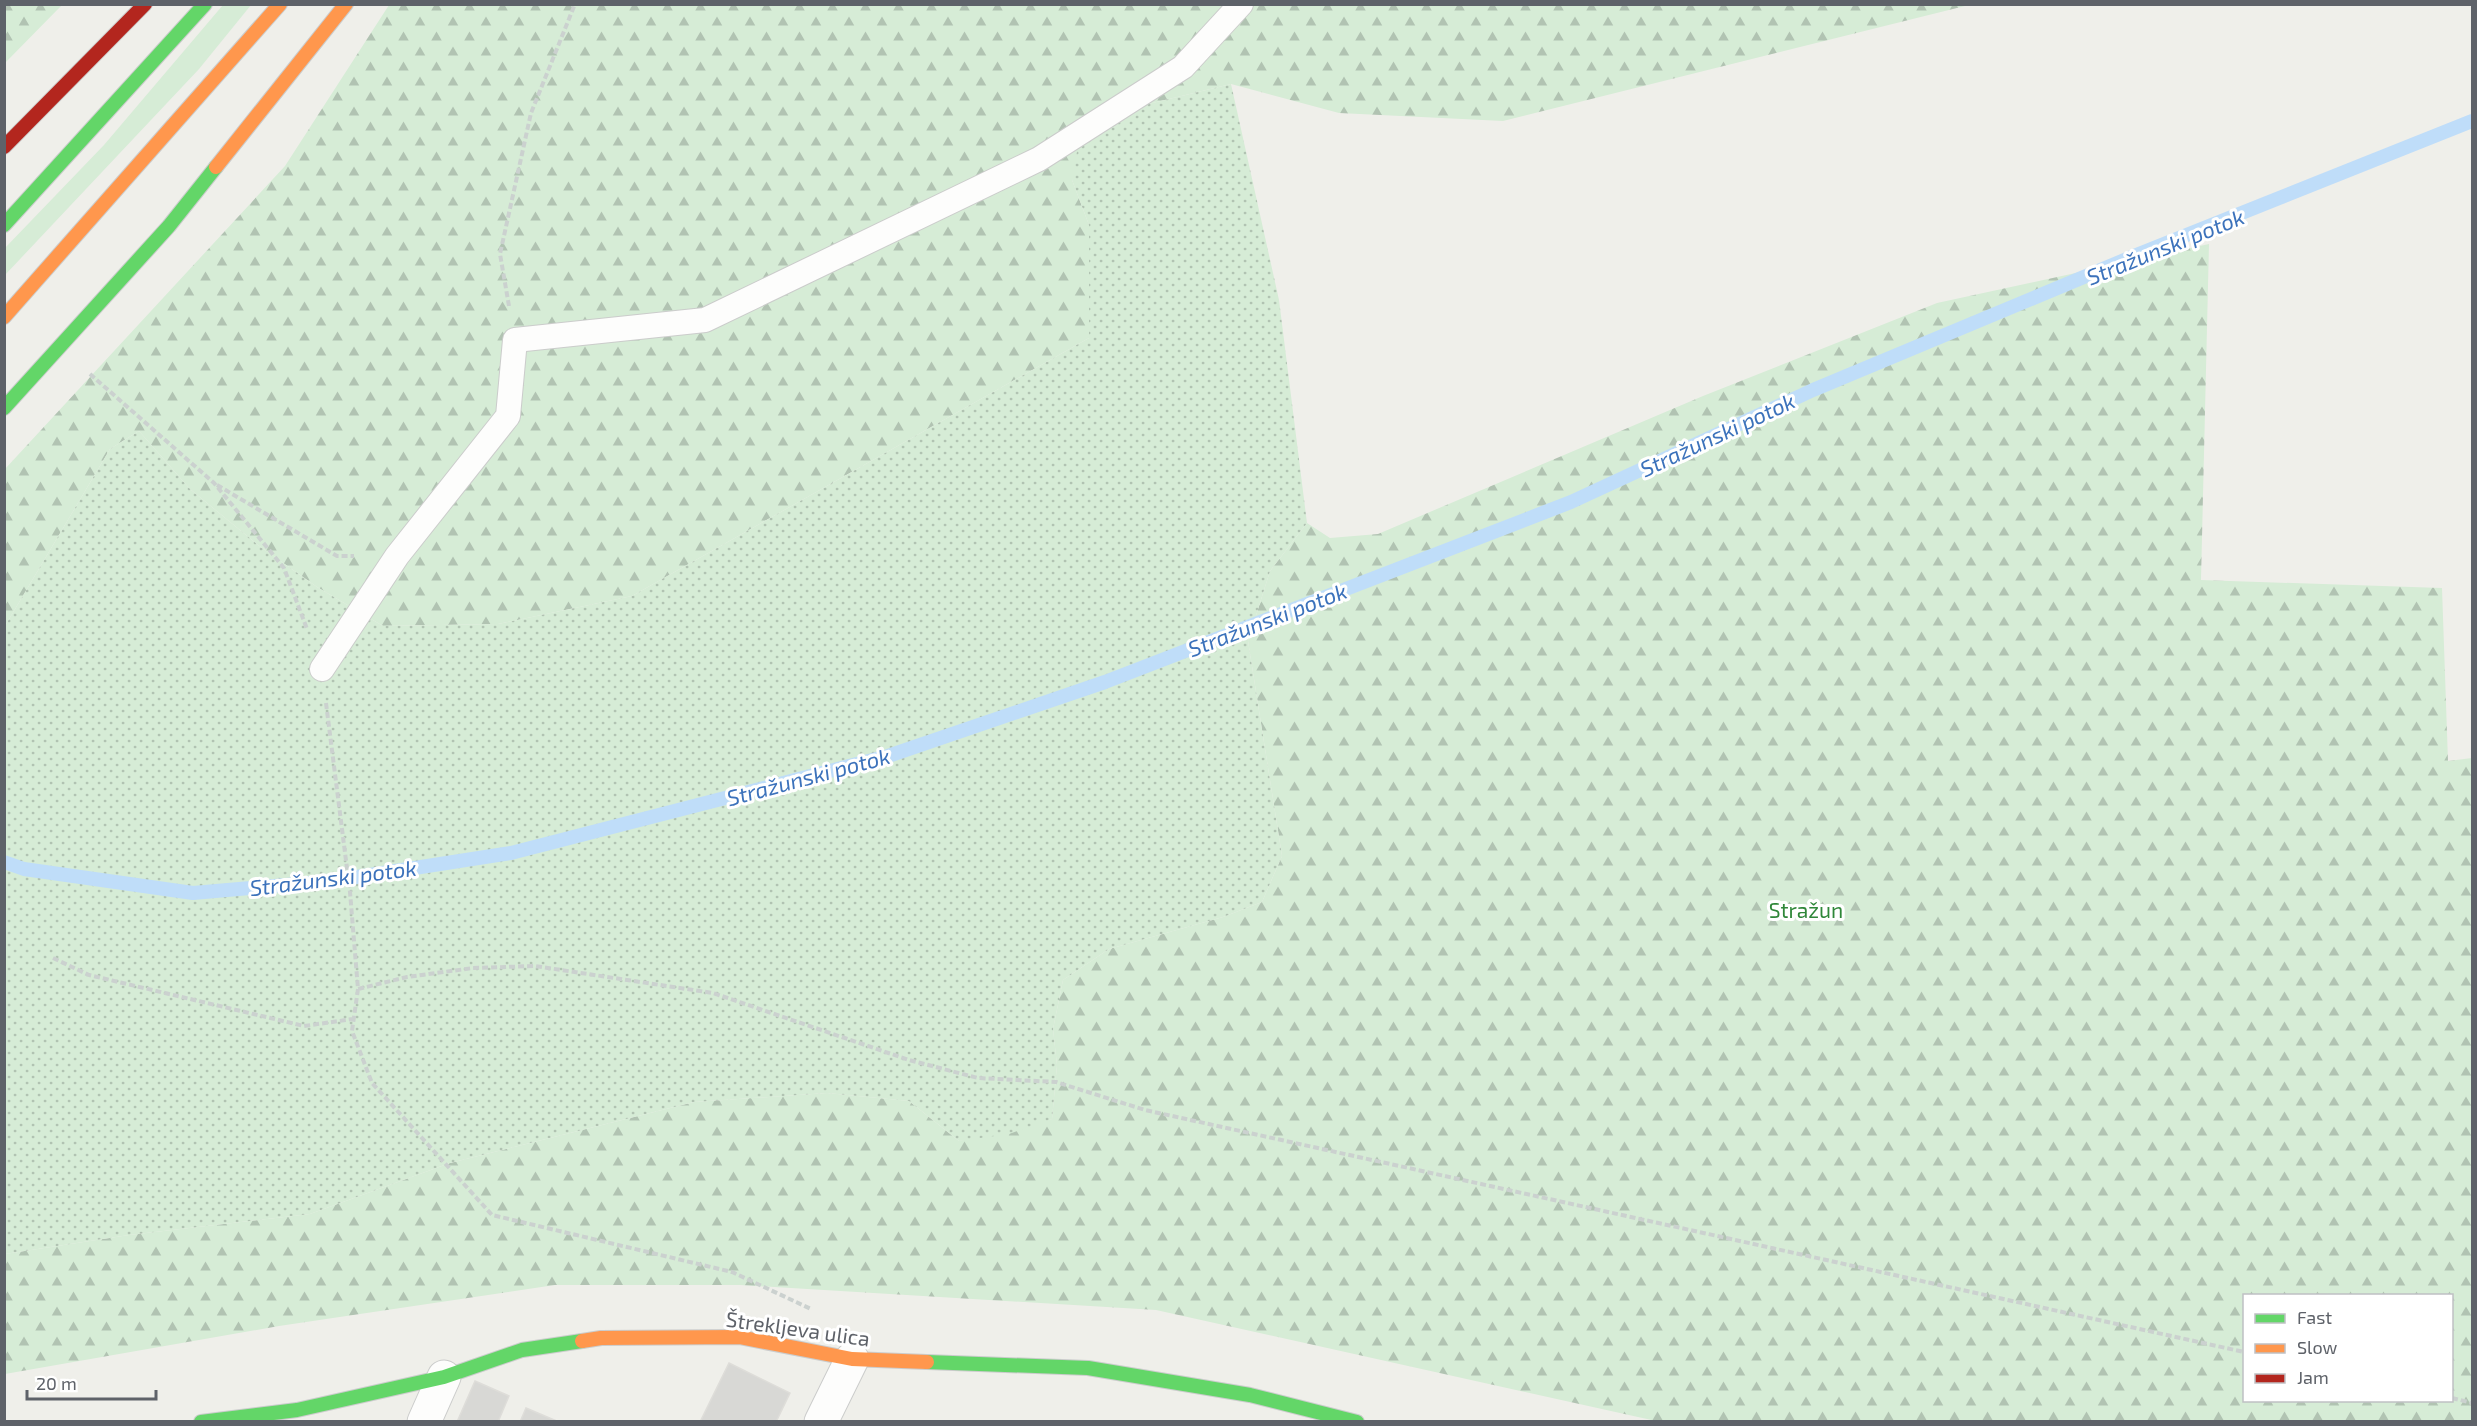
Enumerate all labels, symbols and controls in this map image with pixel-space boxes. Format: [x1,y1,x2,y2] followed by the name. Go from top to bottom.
[2082,202,2248,290] water label: Stražunski potok
[1635,387,1799,481] water label: Stražunski potok
[1184,577,1350,661] water label: Stražunski potok
[724,742,892,810] water label: Stražunski potok
[248,854,418,900] water label: Stražunski potok
[1769,897,1843,922] park label: Stražun
[2243,1294,2453,1402] legend
[724,1306,871,1351] street label: Štrekljeva ulica
[2297,1306,2332,1328] text: Fast
[2297,1336,2338,1358] text: Slow
[27,1363,156,1401] scale bar
[2297,1366,2329,1388] text: Jam
[36,1372,77,1394] text: 20 m

